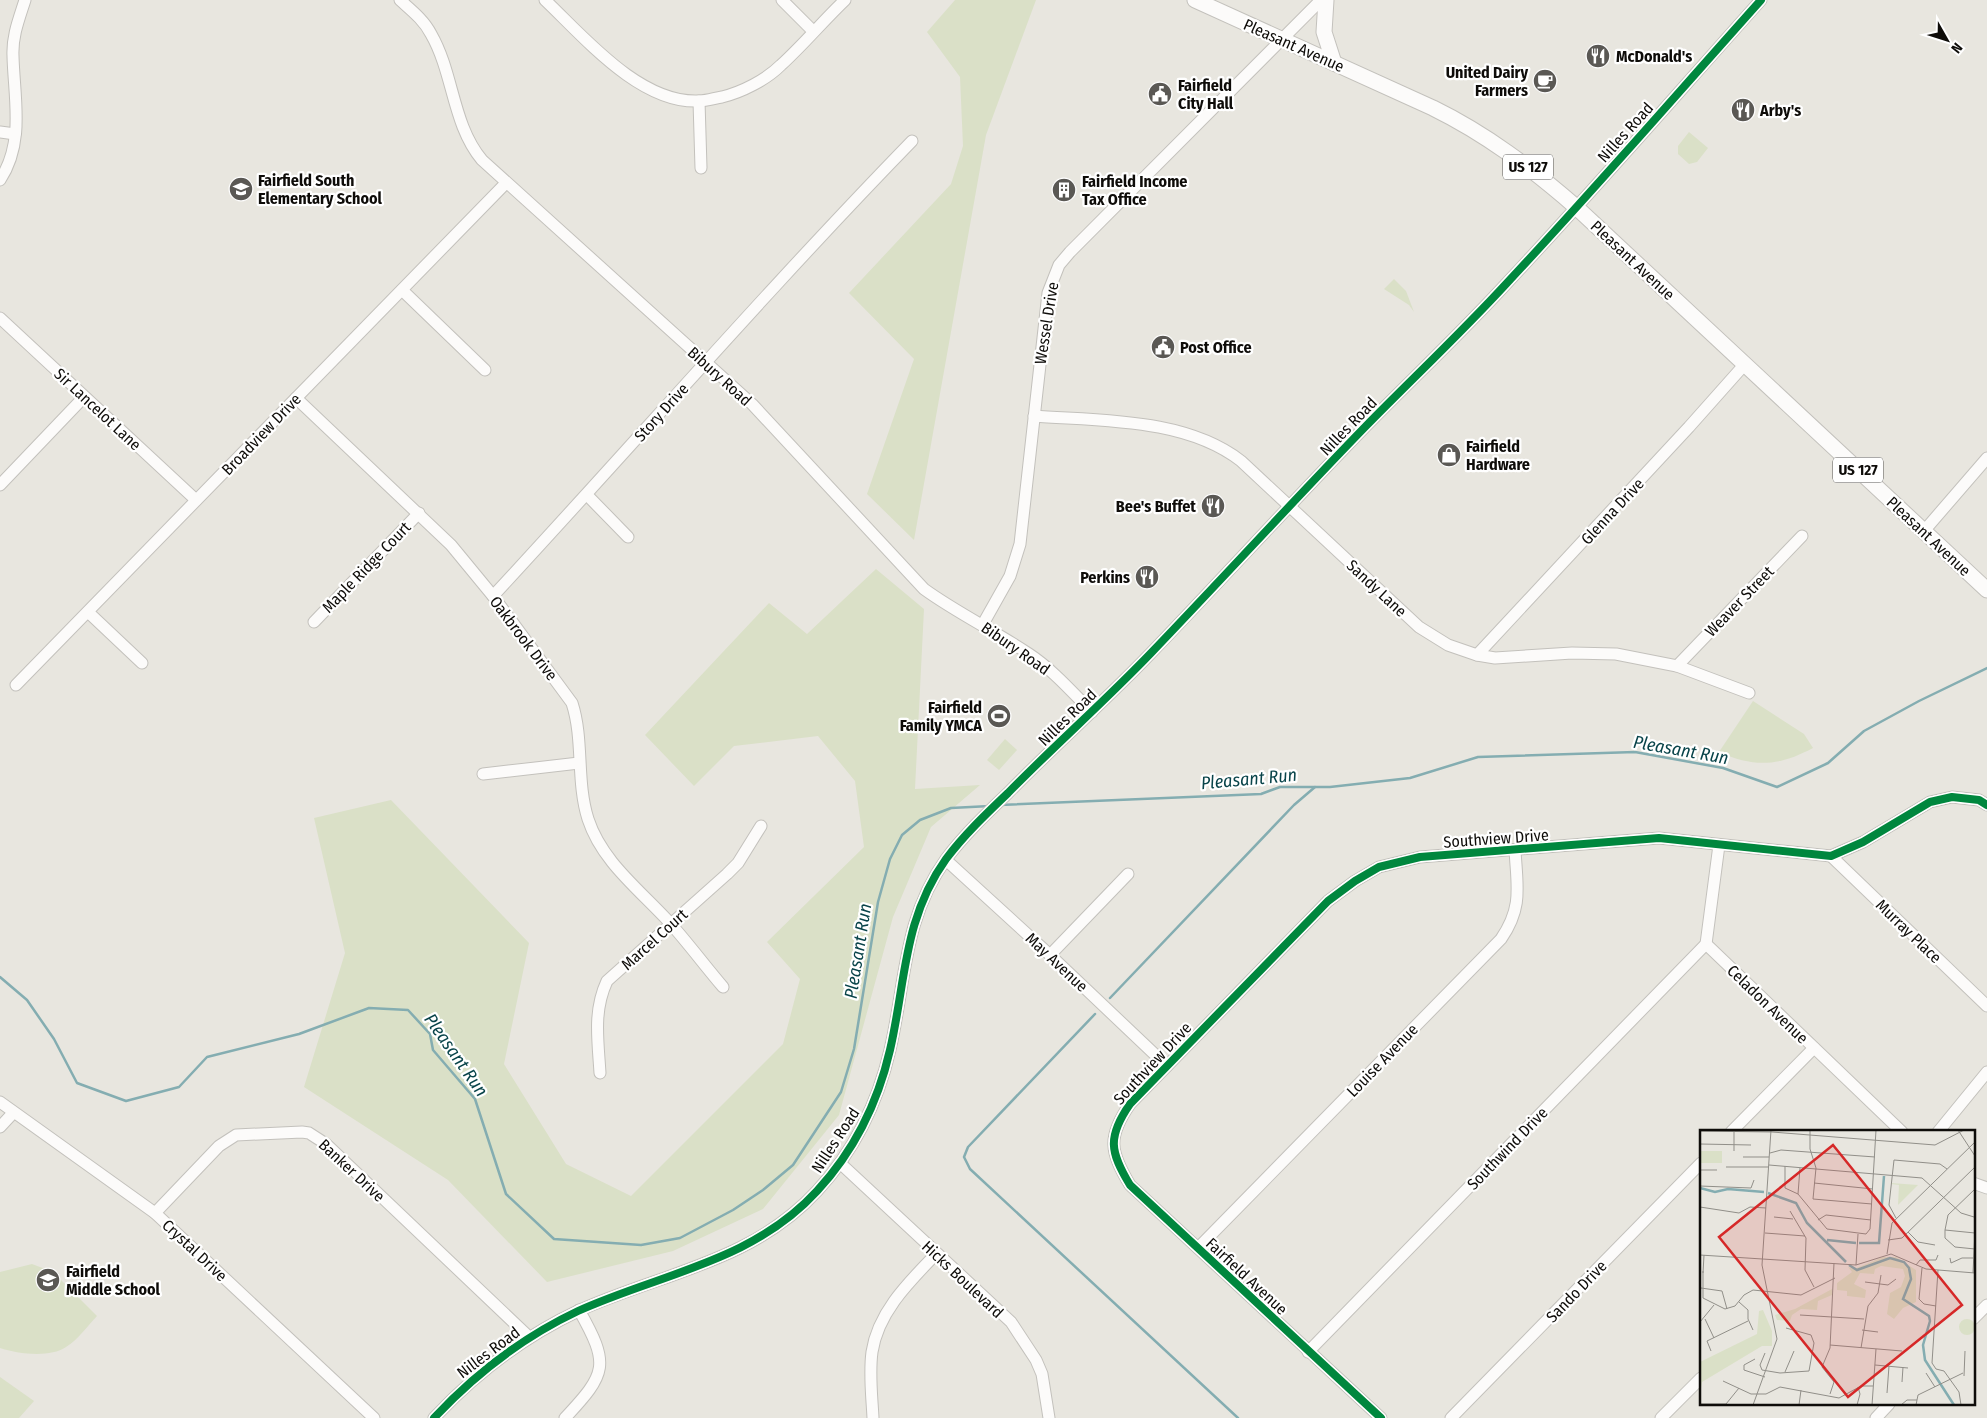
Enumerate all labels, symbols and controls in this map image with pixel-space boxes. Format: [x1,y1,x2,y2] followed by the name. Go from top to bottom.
[1241,15,1347,76] street label: Pleasant Avenue
[1922,15,1972,65] north arrow
[1947,39,1966,56] text: N
[1585,43,1611,69] restaurant icon: McDonald's
[1616,47,1692,66] place label: McDonald's
[1446,63,1528,100] place label: United Dairy Farmers
[1532,68,1558,94] cafe icon: United Dairy Farmers
[1178,76,1234,113] place label: Fairfield City Hall
[1147,81,1173,107] public building icon: Fairfield City Hall
[1730,97,1756,123] restaurant icon: Arby's
[1594,99,1657,166] street label: Nilles Road
[1759,101,1801,120] place label: Arby's
[1503,154,1553,180] road number: US 127
[258,171,383,208] place label: Fairfield South Elementary School
[1082,172,1187,209] place label: Fairfield Income Tax Office
[228,176,254,202] school or university icon: Fairfield South Elementary School
[1051,177,1077,203] building icon: Fairfield Income Tax Office
[1587,217,1679,304] street label: Pleasant Avenue
[1031,281,1062,366] street label: Wessel Drive
[1150,334,1176,360] public building icon: Post Office
[1180,338,1252,357] place label: Post Office
[684,343,755,410] street label: Bibury Road
[50,364,145,454] street label: Sir Lancelot Lane
[630,379,692,445] street label: Story Drive
[218,390,305,479] street label: Broadview Drive
[1316,393,1381,459] street label: Nilles Road
[1466,437,1530,474] place label: Fairfield Hardware
[1436,442,1462,468] shop icon: Fairfield Hardware
[1833,458,1883,482] road number: US 127
[1577,474,1648,548] street label: Glenna Drive
[1200,493,1226,519] restaurant icon: Bee's Buffet
[1883,493,1975,580] street label: Pleasant Avenue
[1116,497,1196,516] place label: Bee's Buffet
[318,517,415,617] street label: Maple Ridge Court
[1343,556,1411,621] street label: Sandy Lane
[1701,562,1778,641] street label: Weaver Street
[1134,564,1160,590] restaurant icon: Perkins
[1080,568,1130,587] place label: Perkins
[486,592,562,684] street label: Oakbrook Drive
[978,618,1054,679] street label: Bibury Road
[1034,685,1100,750] street label: Nilles Road
[900,698,982,735] place label: Fairfield Family YMCA
[986,703,1012,729] sports icon: Fairfield Family YMCA
[1632,731,1730,769] water label: Pleasant Run
[1200,764,1298,794] water label: Pleasant Run
[1443,825,1549,852] street label: Southview Drive
[1872,896,1945,967] street label: Murray Place
[840,902,876,1000] water label: Pleasant Run
[617,904,692,974] street label: Marcel Court
[1022,929,1092,996] street label: May Avenue
[1723,961,1812,1048] street label: Celadon Avenue
[419,1009,493,1101] water label: Pleasant Run
[1109,1018,1195,1108] street label: Southview Drive
[1343,1020,1422,1101] street label: Louise Avenue
[1463,1103,1552,1194] street label: Southwind Drive
[807,1104,863,1176] street label: Nilles Road
[1700,1130,1974,1406] inset map
[315,1135,389,1206] street label: Banker Drive
[158,1215,231,1285] street label: Crystal Drive
[1202,1234,1291,1319] street label: Fairfield Avenue
[918,1237,1007,1322] street label: Hicks Boulevard
[1542,1256,1611,1326] street label: Sando Drive
[66,1262,161,1299] place label: Fairfield Middle School
[35,1267,61,1293] school or university icon: Fairfield Middle School
[453,1323,523,1382] street label: Nilles Road

